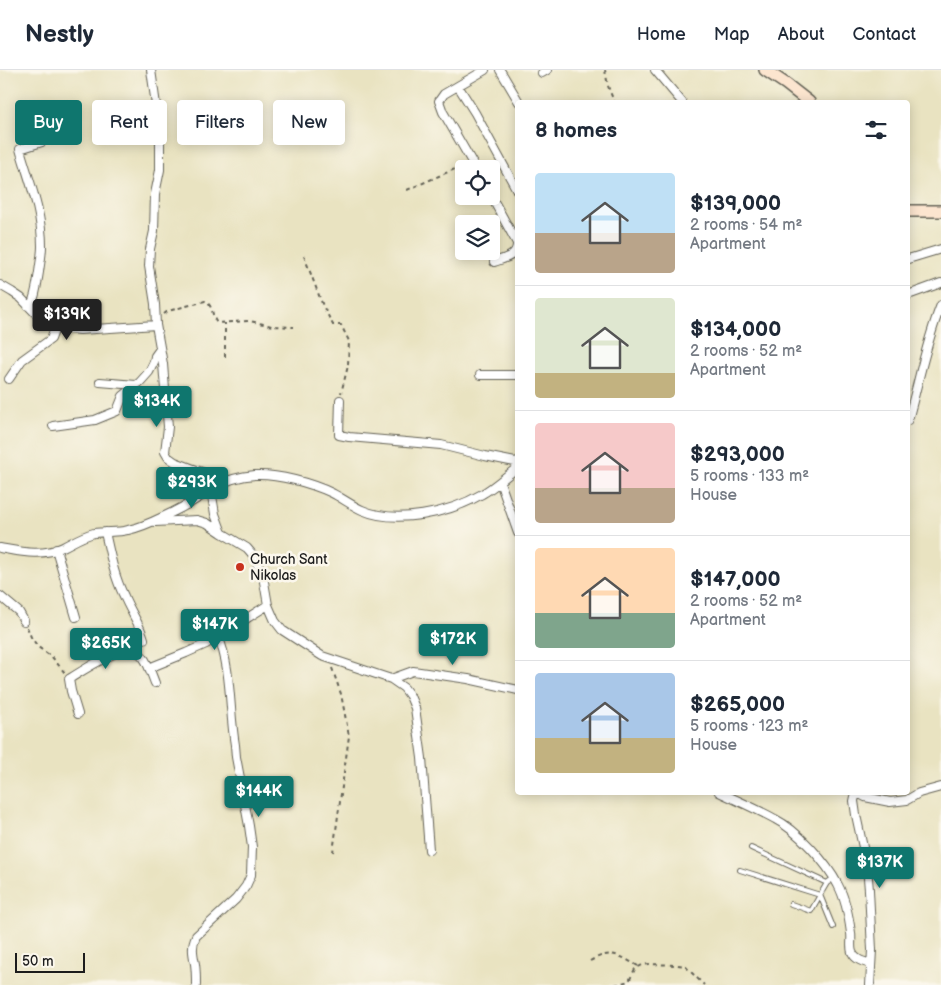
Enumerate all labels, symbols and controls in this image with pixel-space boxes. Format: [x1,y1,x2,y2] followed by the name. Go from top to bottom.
[25,20,94,49] text: Nestly
[637,24,686,45] text: Home
[714,24,750,45] text: Map
[778,24,825,45] text: About
[853,24,916,45] text: Contact
[15,100,82,145] chip: Buy
[92,100,167,145] chip: Rent
[177,100,263,145] chip: Filters
[273,100,345,145] chip: New
[862,116,890,144] icon: filters
[535,118,617,143] text: 8 homes
[455,160,500,260] map controls
[455,160,500,205] button: locate
[690,191,781,216] text: $139,000
[575,193,635,253] icon: home
[455,215,500,260] button: layers
[690,216,802,235] text: 2 rooms · 54 m²
[690,235,766,254] text: Apartment
[32,298,102,341] pin: $139K
[44,305,90,324] text: $139K
[690,317,781,342] text: $134,000
[575,318,635,378] icon: home
[690,342,802,361] text: 2 rooms · 52 m²
[690,361,766,380] text: Apartment
[122,386,192,428] pin: $134K
[134,392,180,411] text: $134K
[690,442,785,467] text: $293,000
[575,443,635,503] icon: home
[157,466,227,509] pin: $293K
[690,467,809,486] text: 5 rooms · 133 m²
[167,473,217,492] text: $293K
[690,486,737,505] text: House
[250,551,328,584] place label: Church Sant Nikolas
[234,561,246,573] marker: Church Sant Nikolas
[690,567,781,592] text: $147,000
[575,568,635,628] icon: home
[690,592,802,611] text: 2 rooms · 52 m²
[180,608,250,651] pin: $147K
[690,611,766,630] text: Apartment
[192,615,238,634] text: $147K
[418,624,488,666] pin: $172K
[71,628,141,670] pin: $265K
[430,630,476,649] text: $172K
[81,634,131,653] text: $265K
[690,692,785,717] text: $265,000
[575,693,635,753] icon: home
[690,717,808,736] text: 5 rooms · 123 m²
[690,736,737,755] text: House
[224,776,294,818] pin: $144K
[235,782,283,801] text: $144K
[845,846,915,889] pin: $137K
[857,853,903,872] text: $137K
[15,950,85,973] scale bar
[22,953,54,970] text: 50 m

